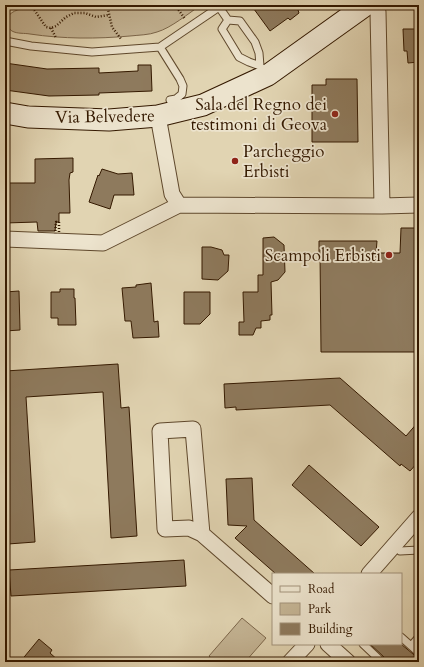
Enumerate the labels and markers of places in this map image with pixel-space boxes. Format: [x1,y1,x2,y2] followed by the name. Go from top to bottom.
[191,93,328,136] place label: Sala del Regno dei testimoni di Geova
[330,109,340,119] marker: Sala del Regno dei testimoni di Geova
[243,140,324,183] place label: Parcheggio Erbisti
[230,156,240,166] marker: Parcheggio Erbisti
[265,244,381,267] place label: Scampoli Erbisti
[384,250,394,260] marker: Scampoli Erbisti

